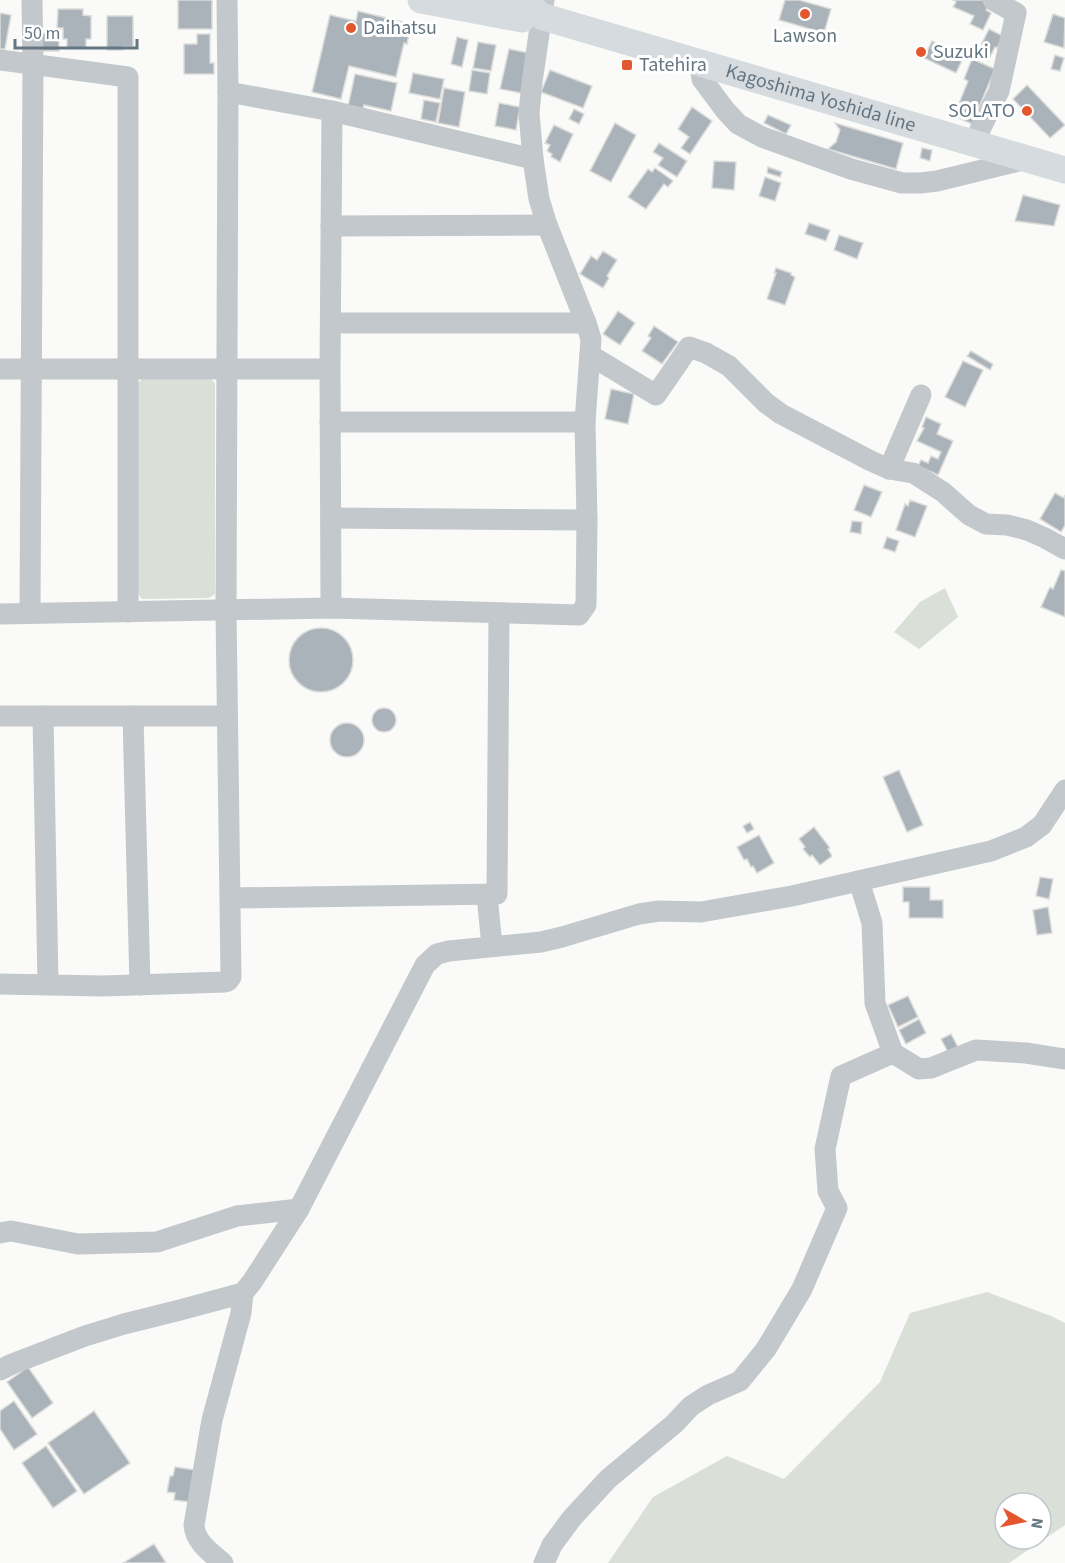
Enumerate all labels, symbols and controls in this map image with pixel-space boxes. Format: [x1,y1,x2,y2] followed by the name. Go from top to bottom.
[798,7,812,21] marker: Lawson
[15,12,136,50] scale bar
[363,14,437,42] place label: Daihatsu
[24,21,60,46] text: 50 m
[344,21,358,35] marker: Daihatsu
[773,22,837,50] place label: Lawson
[933,38,989,66] place label: Suzuki
[914,45,928,59] marker: Suzuki
[639,51,707,79] place label: Tatehira
[722,57,919,139] street label: Kagoshima Yoshida line
[620,58,634,72] marker: Tatehira
[948,97,1015,125] place label: SOLATO
[1020,104,1034,118] marker: SOLATO
[993,1491,1053,1551] north arrow
[1025,1516,1049,1530] text: N

